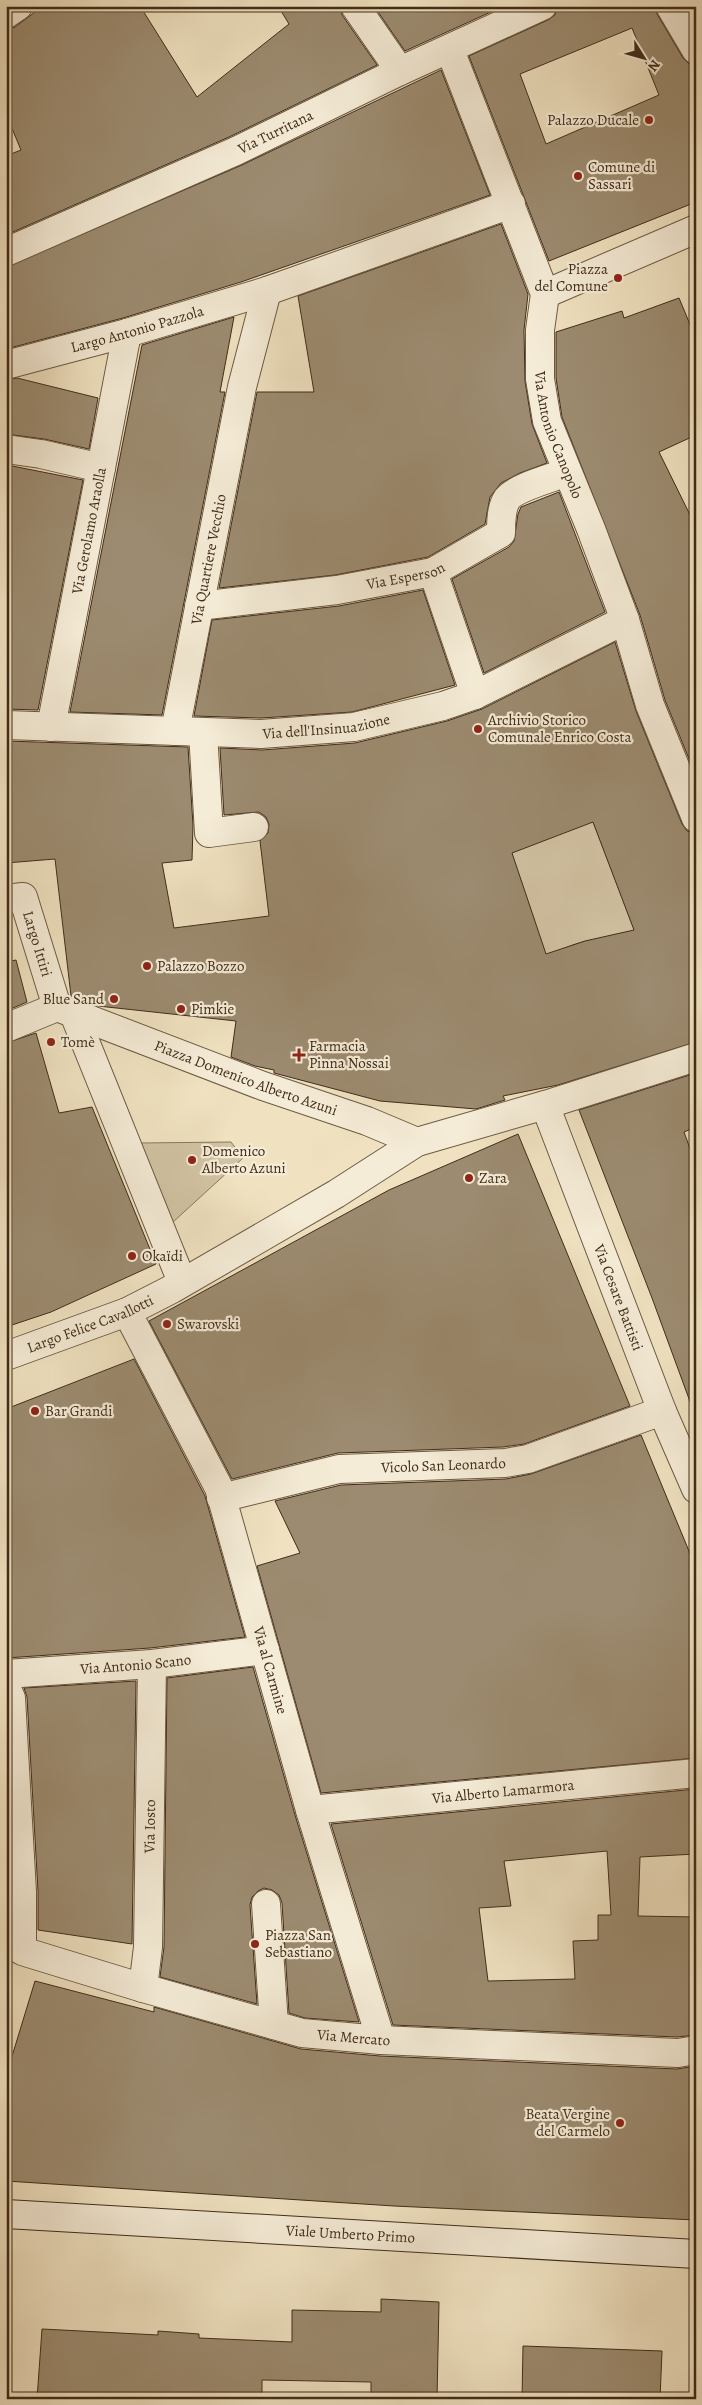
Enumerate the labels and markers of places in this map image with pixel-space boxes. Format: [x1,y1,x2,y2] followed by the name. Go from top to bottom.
[547,110,639,130] place label: Palazzo Ducale
[643,114,655,126] marker: Palazzo Ducale
[588,157,655,194] place label: Comune di Sassari
[572,170,584,182] marker: Comune di Sassari
[534,259,608,296] place label: Piazza del Comune
[612,272,624,284] marker: Piazza del Comune
[487,710,631,747] place label: Archivio Storico Comunale Enrico Costa
[472,723,484,735] marker: Archivio Storico Comunale Enrico Costa
[157,956,244,976] place label: Palazzo Bozzo
[141,960,153,972] marker: Palazzo Bozzo
[43,989,105,1009] place label: Blue Sand
[108,993,120,1005] marker: Blue Sand
[191,999,235,1019] place label: Pimkie
[175,1003,187,1015] marker: Pimkie
[61,1032,95,1052] place label: Tomè
[45,1036,57,1048] marker: Tomè
[309,1036,389,1073] place label: Farmacia Pinna Nossai
[293,1049,305,1061] marker: Farmacia Pinna Nossai
[201,1141,286,1178] place label: Domenico Alberto Azuni
[186,1154,198,1166] marker: Domenico Alberto Azuni
[479,1168,507,1188] place label: Zara
[463,1172,475,1184] marker: Zara
[142,1246,183,1266] place label: Okaïdi
[126,1250,138,1262] marker: Okaïdi
[177,1314,239,1334] place label: Swarovski
[161,1318,173,1330] marker: Swarovski
[45,1401,112,1421] place label: Bar Grandi
[29,1405,41,1417] marker: Bar Grandi
[265,1925,332,1962] place label: Piazza San Sebastiano
[249,1938,261,1950] marker: Piazza San Sebastiano
[525,2104,610,2141] place label: Beata Vergine del Carmelo
[614,2117,626,2129] marker: Beata Vergine del Carmelo

